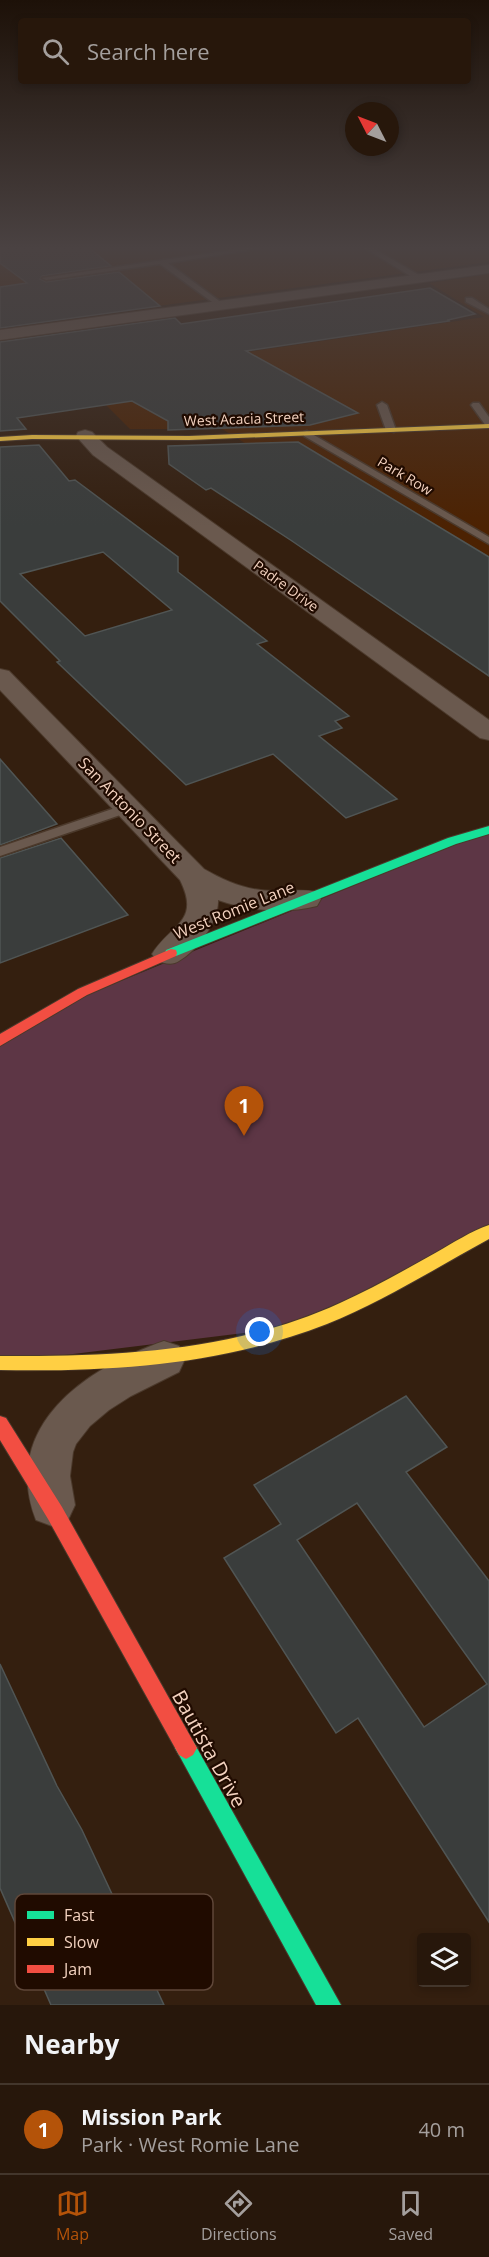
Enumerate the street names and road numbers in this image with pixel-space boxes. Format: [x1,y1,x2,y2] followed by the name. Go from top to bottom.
[184,407,304,430] street label: West Acacia Street
[374,452,436,499] street label: Park Row
[250,555,323,616] street label: Padre Drive
[74,752,186,868] street label: San Antonio Street
[170,876,298,944] street label: West Romie Lane
[166,1685,253,1812] street label: Bautista Drive

